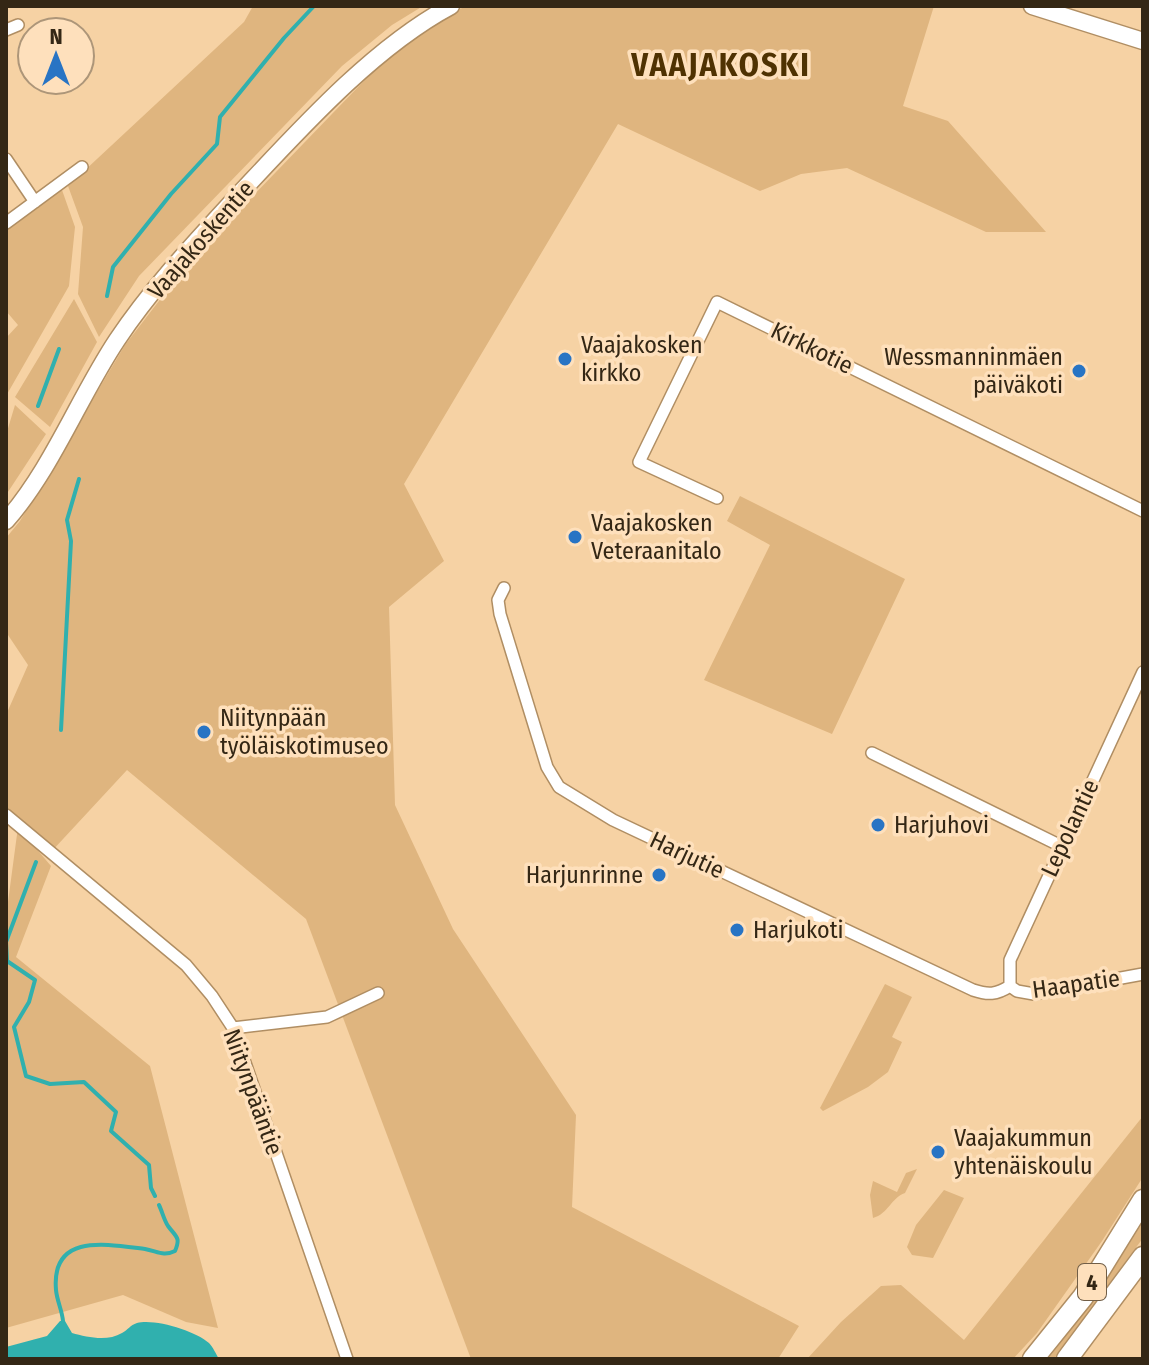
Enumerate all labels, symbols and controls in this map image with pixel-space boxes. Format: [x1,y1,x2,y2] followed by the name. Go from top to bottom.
[16,16,96,96] north arrow
[49,23,63,50] text: N
[630,46,811,84] district label: VAAJAKOSKI
[142,175,260,305] street label: Vaajakoskentie
[766,316,858,380] street label: Kirkkotie
[581,331,703,387] place label: Vaajakosken kirkko
[884,343,1063,399] place label: Wessmanninmäen päiväkoti
[556,350,574,368] marker: Vaajakosken kirkko
[1070,362,1088,380] marker: Wessmanninmäen päiväkoti
[591,509,722,565] place label: Vaajakosken Veteraanitalo
[566,528,584,546] marker: Vaajakosken Veteraanitalo
[220,704,389,760] place label: Niitynpään työläiskotimuseo
[195,723,213,741] marker: Niitynpään työläiskotimuseo
[1035,775,1105,881] street label: Lepolantie
[894,811,989,839] place label: Harjuhovi
[869,816,887,834] marker: Harjuhovi
[645,826,729,884] street label: Harjutie
[526,861,643,889] place label: Harjunrinne
[650,866,668,884] marker: Harjunrinne
[753,916,844,944] place label: Harjukoti
[728,921,746,939] marker: Harjukoti
[1030,964,1122,1004] street label: Haapatie
[217,1025,289,1159] street label: Niitynpääntie
[954,1124,1092,1180] place label: Vaajakummun yhtenäiskoulu
[929,1143,947,1161] marker: Vaajakummun yhtenäiskoulu
[1078,1264,1106,1300] road number: 4

